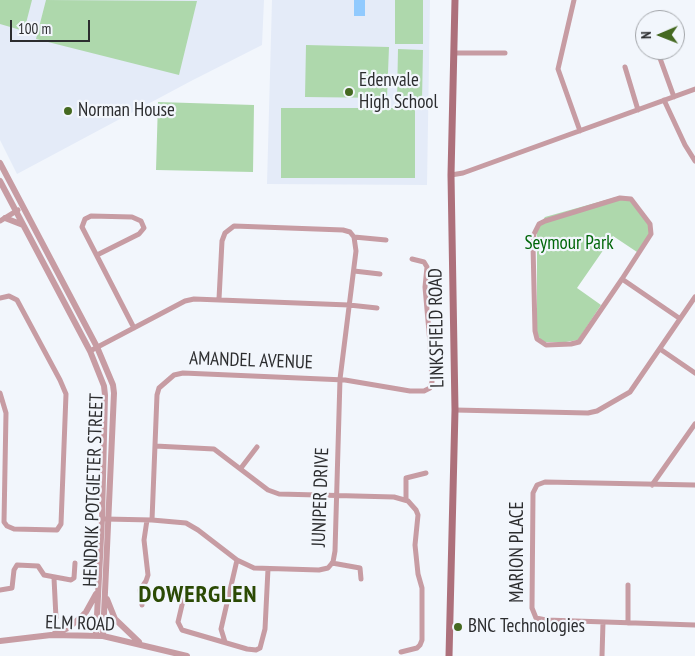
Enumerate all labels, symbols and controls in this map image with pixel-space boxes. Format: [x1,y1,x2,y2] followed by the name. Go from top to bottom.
[12,10,92,42] scale bar
[635,10,685,60] north arrow
[18,19,51,38] text: 100 m
[637,31,655,39] text: N
[359,70,438,114] place label: Edenvale High School
[343,86,355,98] marker: Edenvale High School
[78,100,175,122] place label: Norman House
[62,105,74,117] marker: Norman House
[524,233,614,255] park label: Seymour Park
[425,268,449,388] street label: LINKSFIELD ROAD
[189,347,313,375] street label: AMANDEL AVENUE
[79,393,109,587] street label: HENDRIK POTGIETER STREET
[308,447,334,547] street label: JUNIPER DRIVE
[507,501,529,603] street label: MARION PLACE
[137,581,259,609] district label: DOWERGLEN
[45,611,115,637] street label: ELM ROAD
[468,616,585,638] place label: BNC Technologies
[452,621,464,633] marker: BNC Technologies

